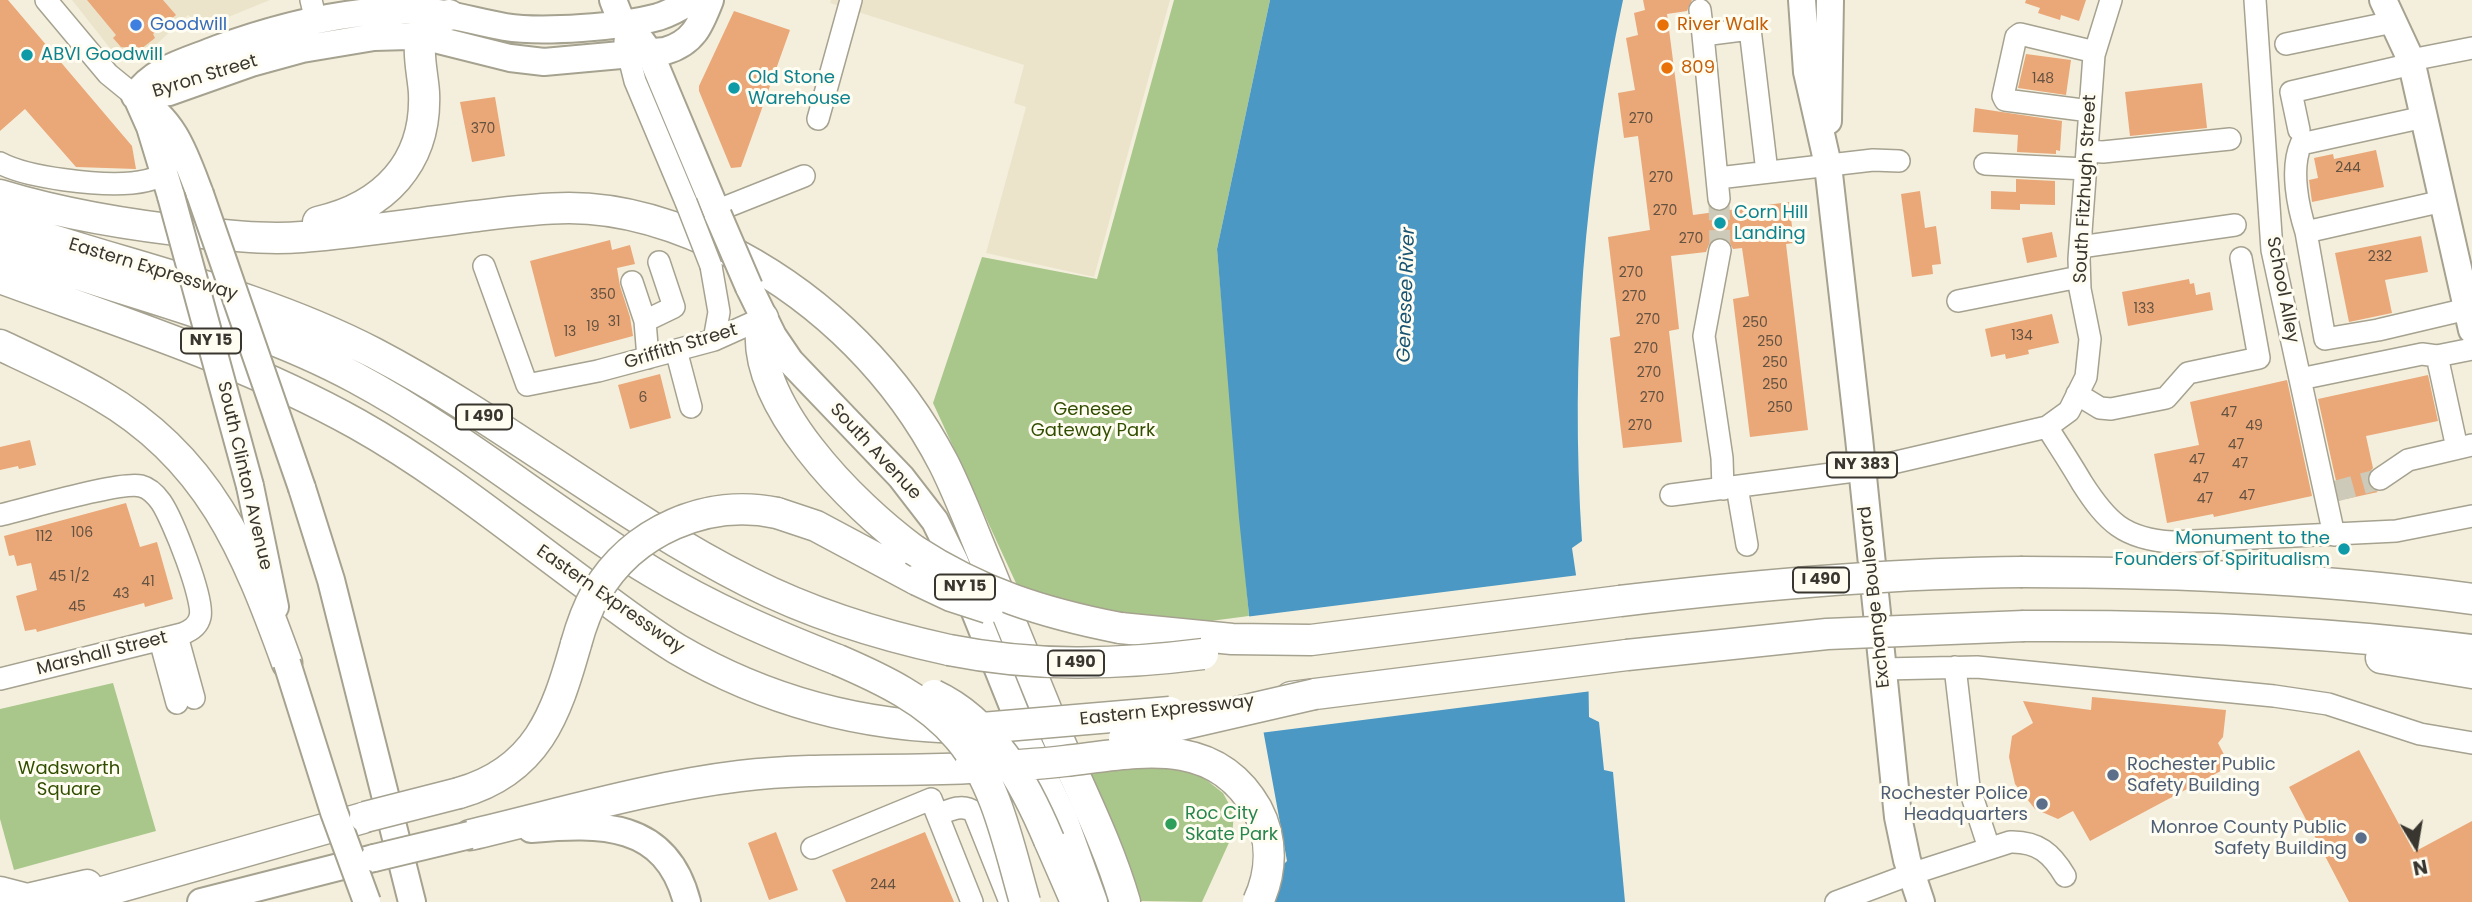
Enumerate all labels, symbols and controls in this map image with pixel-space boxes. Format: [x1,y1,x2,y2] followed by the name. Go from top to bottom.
[150,14,227,36] place label: Goodwill
[1677,14,1769,36] place label: River Walk
[128,17,144,33] marker: Goodwill
[1655,17,1671,33] marker: River Walk
[41,44,163,66] place label: ABVI Goodwill
[19,47,35,63] marker: ABVI Goodwill
[150,51,260,103] street label: Byron Street
[1681,57,1715,79] place label: 809
[1659,60,1675,76] marker: 809
[748,67,851,110] place label: Old Stone Warehouse
[2032,71,2054,87] house number: 148
[726,80,742,96] marker: Old Stone Warehouse
[2070,94,2102,284] street label: South Fitzhugh Street
[1629,111,1653,127] house number: 270
[471,121,495,137] house number: 370
[2335,160,2361,176] house number: 244
[1649,170,1673,186] house number: 270
[1734,202,1808,244] place label: Corn Hill Landing
[1653,203,1677,219] house number: 270
[1712,215,1728,231] marker: Corn Hill Landing
[1393,227,1421,363] water label: Genesee River
[1679,231,1703,247] house number: 270
[66,234,240,306] street label: Eastern Expressway
[2261,235,2303,345] street label: School Alley
[2368,249,2392,265] house number: 232
[1619,265,1643,281] house number: 270
[590,287,616,303] house number: 350
[1622,289,1646,305] house number: 270
[2134,301,2154,317] house number: 133
[1636,312,1660,328] house number: 270
[608,314,620,330] house number: 31
[1742,315,1768,331] house number: 250
[586,319,600,335] house number: 19
[622,320,740,374] street label: Griffith Street
[564,324,576,340] house number: 13
[181,328,241,354] road number: NY 15
[2011,328,2033,344] house number: 134
[1757,334,1783,350] house number: 250
[1634,341,1658,357] house number: 270
[1762,355,1788,371] house number: 250
[1637,365,1661,381] house number: 270
[1762,377,1788,393] house number: 250
[212,380,276,572] street label: South Clinton Avenue
[639,390,647,406] house number: 6
[1640,390,1664,406] house number: 270
[825,399,925,505] street label: South Avenue
[1031,399,1155,442] park label: Genesee Gateway Park
[1767,400,1793,416] house number: 250
[456,404,512,430] road number: I 490
[2221,405,2237,421] house number: 47
[1628,418,1652,434] house number: 270
[2245,418,2263,434] house number: 49
[2228,437,2244,453] house number: 47
[1827,452,1897,478] road number: NY 383
[2189,452,2205,468] house number: 47
[2232,456,2248,472] house number: 47
[2193,471,2209,487] house number: 47
[2239,488,2255,504] house number: 47
[2197,491,2213,507] house number: 47
[1855,505,1895,689] street label: Exchange Boulevard
[71,525,93,541] house number: 106
[2115,528,2330,570] place label: Monument to the Founders of Spiritualism
[35,529,53,545] house number: 112
[532,541,688,659] street label: Eastern Expressway
[2336,541,2352,557] marker: Monument to the Founders of Spiritualism
[1793,568,1849,593] road number: I 490
[49,569,89,585] house number: 45 1/2
[141,574,155,590] house number: 41
[935,574,995,600] road number: NY 15
[112,586,130,602] house number: 43
[68,599,86,615] house number: 45
[34,627,170,681] street label: Marshall Street
[1048,650,1104,676] road number: I 490
[1079,691,1255,731] street label: Eastern Expressway
[2127,754,2276,796] place label: Rochester Public Safety Building
[18,758,120,800] park label: Wadsworth Square
[2105,767,2121,783] marker: Rochester Public Safety Building
[1880,783,2028,826] place label: Rochester Police Headquarters
[2034,796,2050,812] marker: Rochester Police Headquarters
[1185,803,1278,846] place label: Roc City Skate Park
[2381,811,2451,881] north arrow
[1163,816,1179,832] marker: Roc City Skate Park
[2150,817,2347,860] place label: Monroe County Public Safety Building
[2353,830,2369,846] marker: Monroe County Public Safety Building
[2411,852,2430,882] text: N
[870,877,896,893] house number: 244

